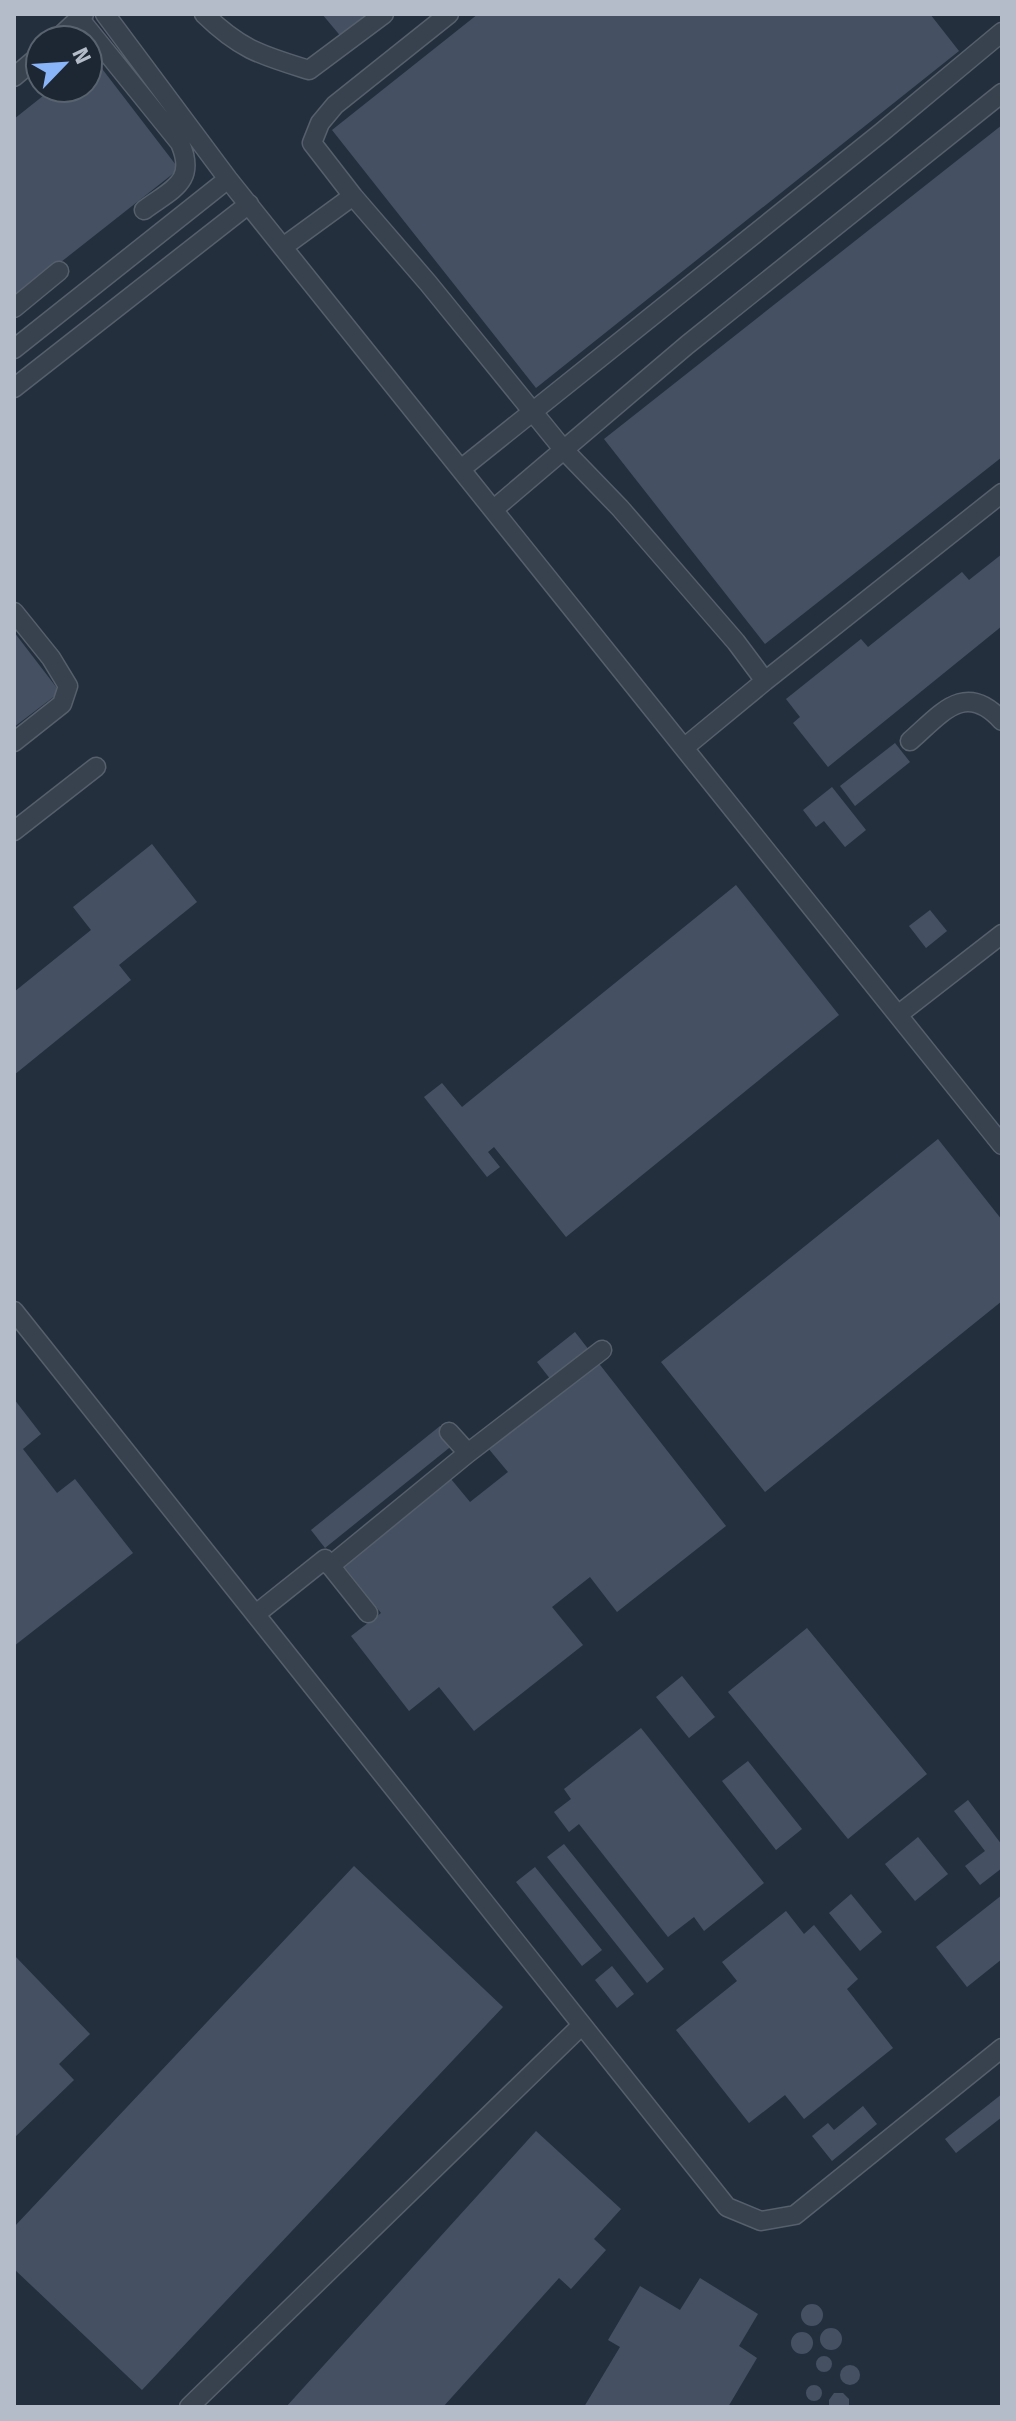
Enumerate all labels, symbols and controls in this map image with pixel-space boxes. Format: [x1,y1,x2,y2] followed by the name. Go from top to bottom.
[24,24,104,104] north arrow
[66,43,97,68] text: N

